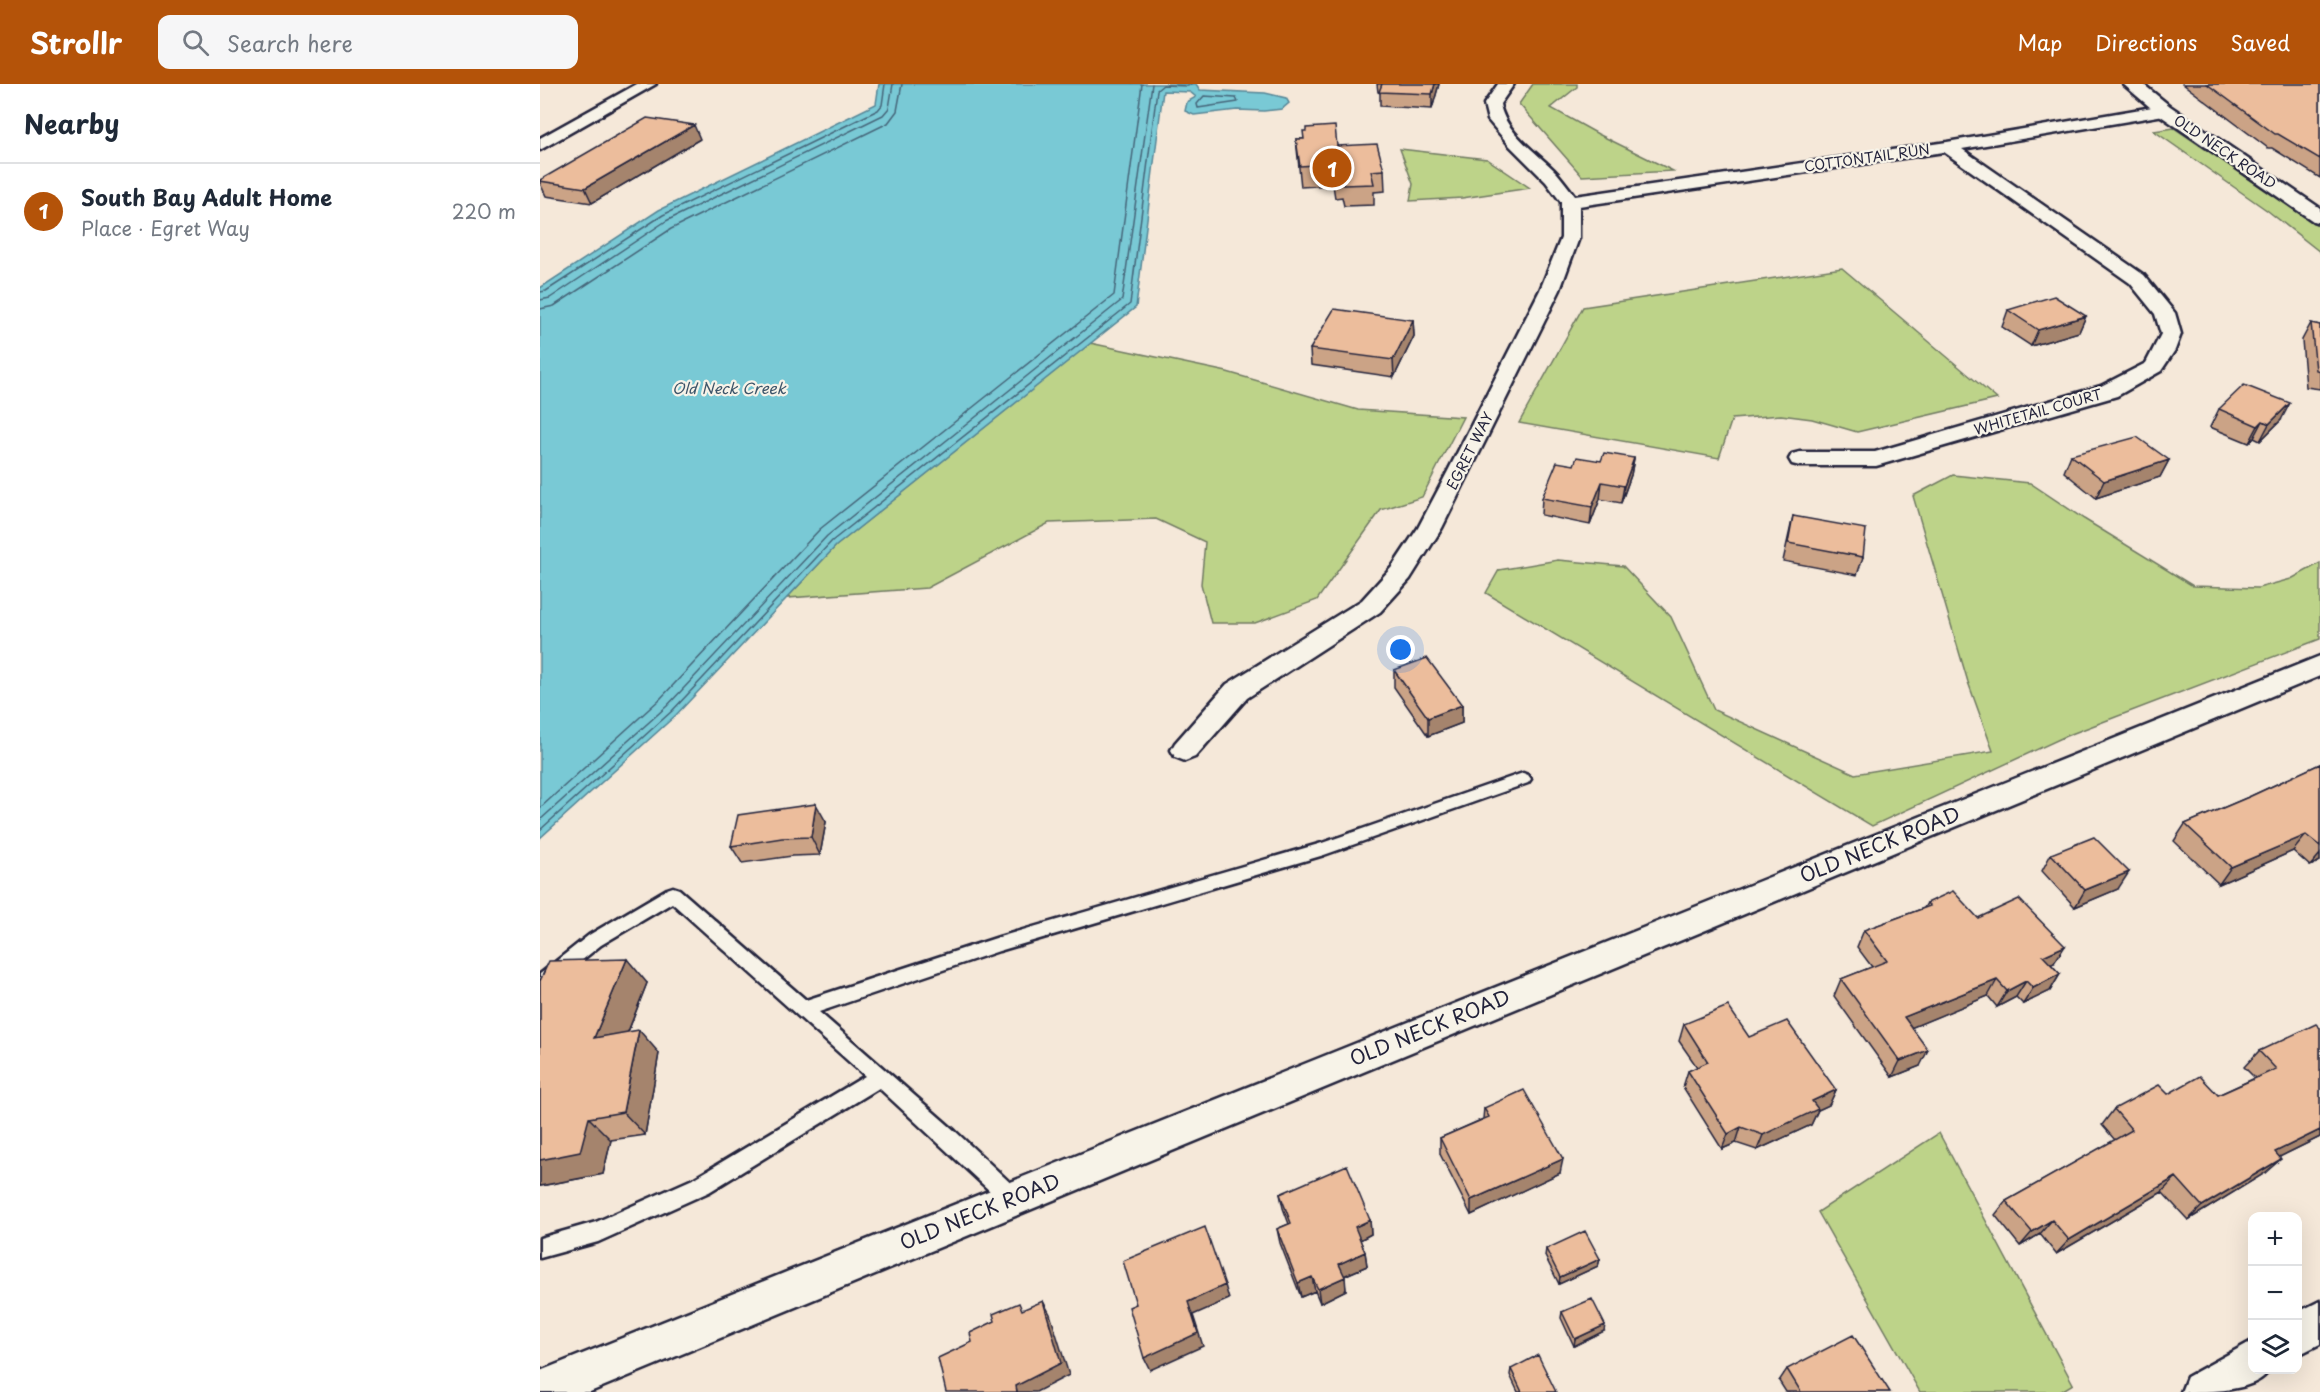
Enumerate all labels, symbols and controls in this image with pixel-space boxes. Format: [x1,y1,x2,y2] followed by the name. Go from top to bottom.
[158,15,578,69] search box
[30,21,122,64] text: Strollr
[179,26,212,59] icon: search
[227,26,353,59] text: Search here
[2017,26,2062,58] text: Map
[2095,26,2197,58] text: Directions
[2230,26,2290,58] text: Saved
[24,104,119,143] text: Nearby
[2170,109,2281,194] street label: OLD NECK ROAD
[1803,138,1931,177] street label: COTTONTAIL RUN
[1312,146,1352,190] pin: 1
[81,180,332,213] text: South Bay Adult Home
[39,196,48,226] text: 1
[452,196,516,226] text: 220 m
[81,213,250,243] text: Place · Egret Way
[672,376,787,399] water label: Old Neck Creek
[1971,383,2105,440] street label: WHITETAIL COURT
[1441,408,1498,493] street label: EGRET WAY
[1386,635,1415,664] your location
[1795,798,1964,890] street label: OLD NECK ROAD
[1345,981,1514,1073] street label: OLD NECK ROAD
[895,1165,1064,1257] street label: OLD NECK ROAD
[2248,1212,2302,1374] map controls
[2248,1212,2302,1266] button: +
[2248,1266,2302,1320] button: −
[2248,1320,2302,1374] button: layers

